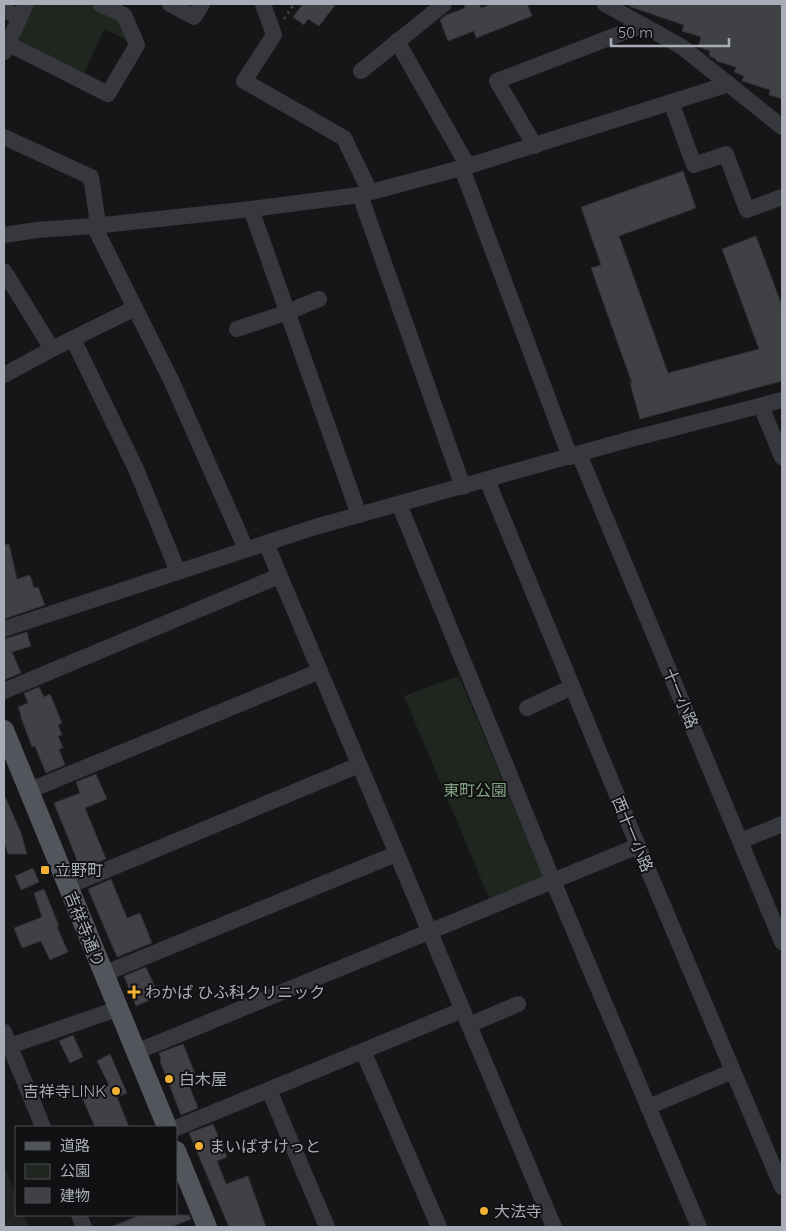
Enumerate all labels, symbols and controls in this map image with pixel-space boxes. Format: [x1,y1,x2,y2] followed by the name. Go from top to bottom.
[611,15,728,47] scale bar
[618,23,653,42] text: 50 m
[659,665,703,731] street label: 十一小路
[443,780,507,800] park label: 東町公園
[608,793,658,875] street label: 西十一小路
[55,860,103,880] place label: 立野町
[39,864,51,876] marker: 立野町
[61,888,109,970] street label: 吉祥寺通り
[145,982,325,1002] place label: わかば ひふ科クリニック
[127,985,141,999] marker: わかば ひふ科クリニック
[179,1069,227,1089] place label: 白木屋
[163,1073,175,1085] marker: 白木屋
[23,1081,106,1101] place label: 吉祥寺LINK
[110,1085,122,1097] marker: 吉祥寺LINK
[15,1126,178,1216] legend
[60,1136,90,1155] text: 道路
[209,1136,321,1156] place label: まいばすけっと
[193,1140,205,1152] marker: まいばすけっと
[60,1161,90,1180] text: 公園
[60,1186,90,1205] text: 建物
[494,1201,542,1221] place label: 大法寺
[478,1205,490,1217] marker: 大法寺

